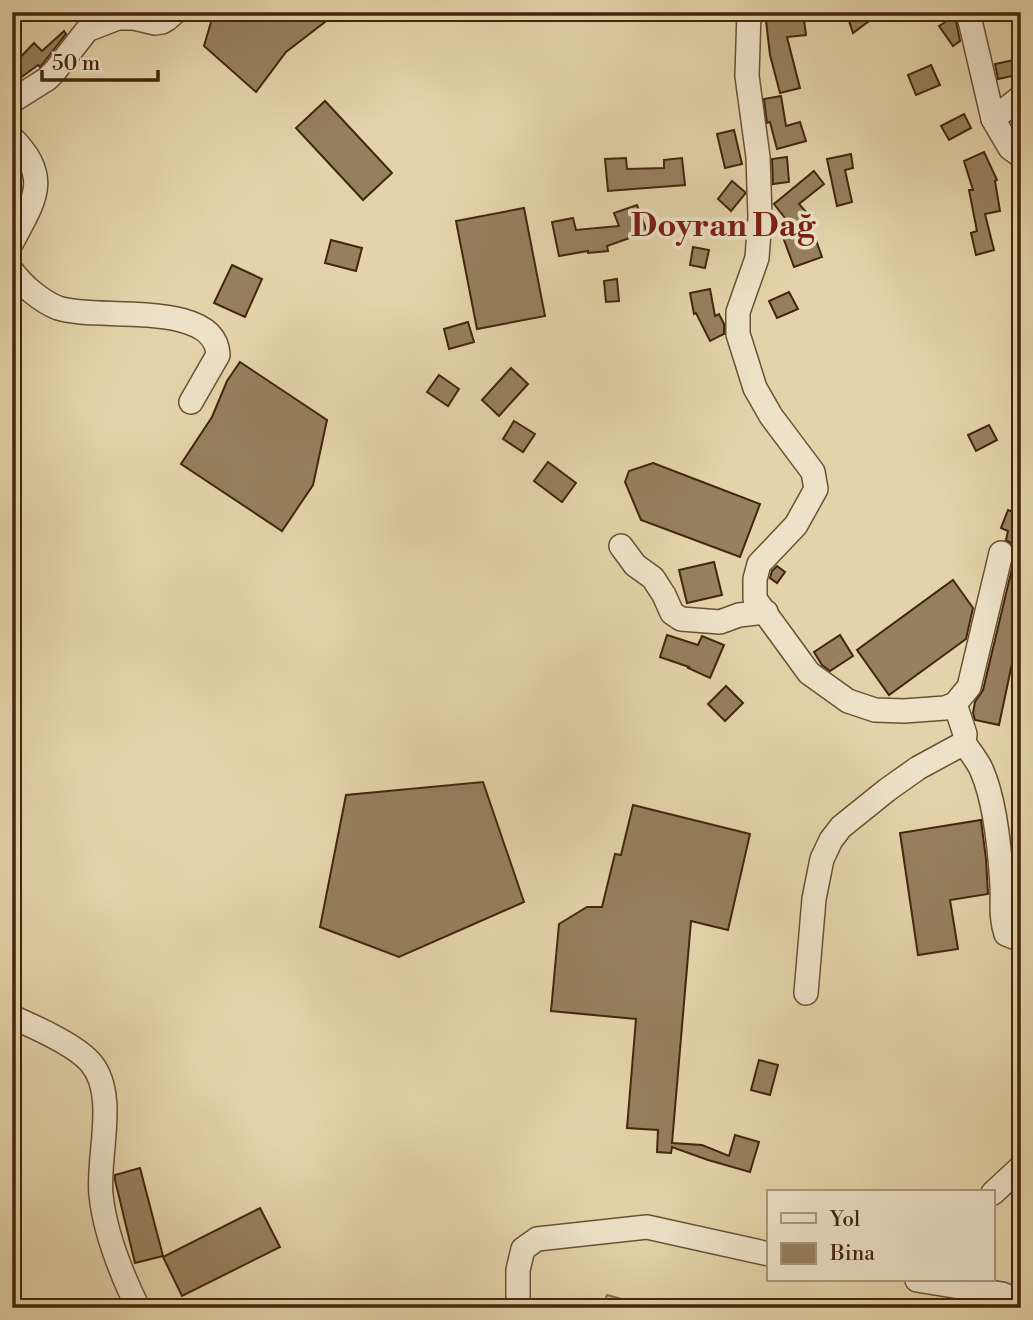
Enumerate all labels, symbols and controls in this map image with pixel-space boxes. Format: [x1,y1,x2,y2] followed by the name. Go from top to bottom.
[42,38,158,82] scale bar
[52,51,100,77] text: 50 m
[631,206,817,247] district label: Doyran Dağ
[767,1190,995,1282] legend
[829,1207,860,1233] text: Yol
[829,1241,875,1267] text: Bina

